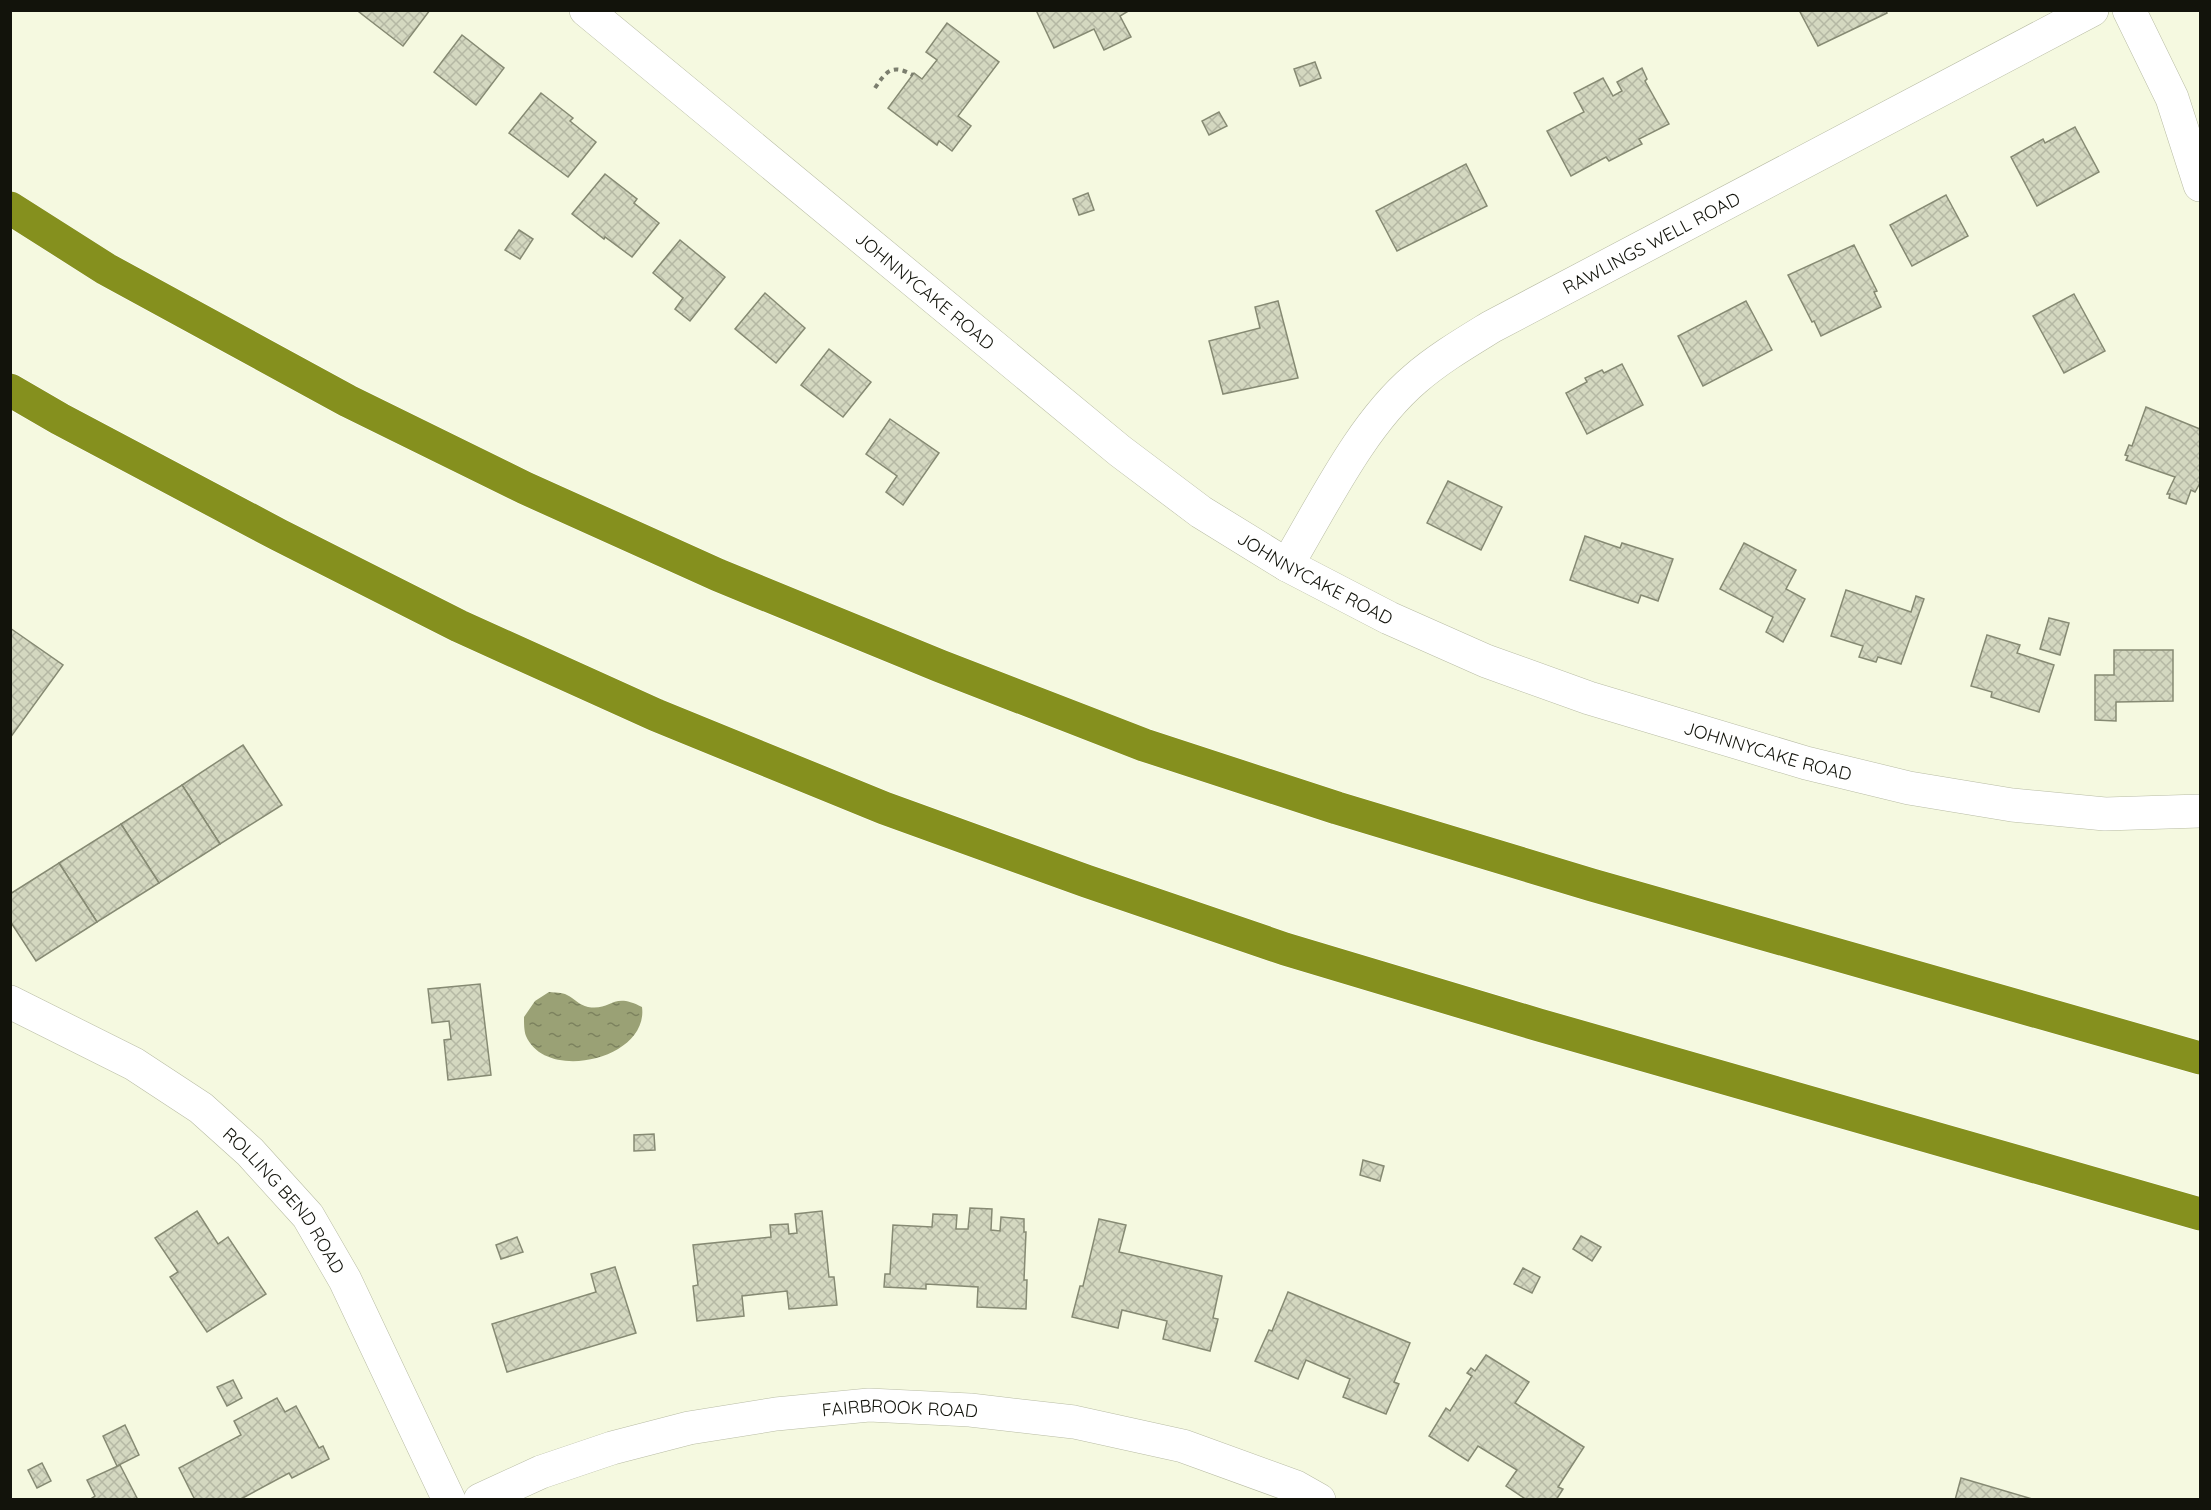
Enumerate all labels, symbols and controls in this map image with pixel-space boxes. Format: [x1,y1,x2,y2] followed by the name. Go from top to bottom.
[1558,186,1744,299] street label: RAWLINGS WELL ROAD
[851,226,1000,354] street label: JOHNNYCAKE ROAD
[1233,526,1397,630] street label: JOHNNYCAKE ROAD
[1681,716,1854,785] street label: JOHNNYCAKE ROAD
[218,1122,350,1278] street label: ROLLING BEND ROAD
[821,1393,979,1422] street label: FAIRBROOK ROAD

